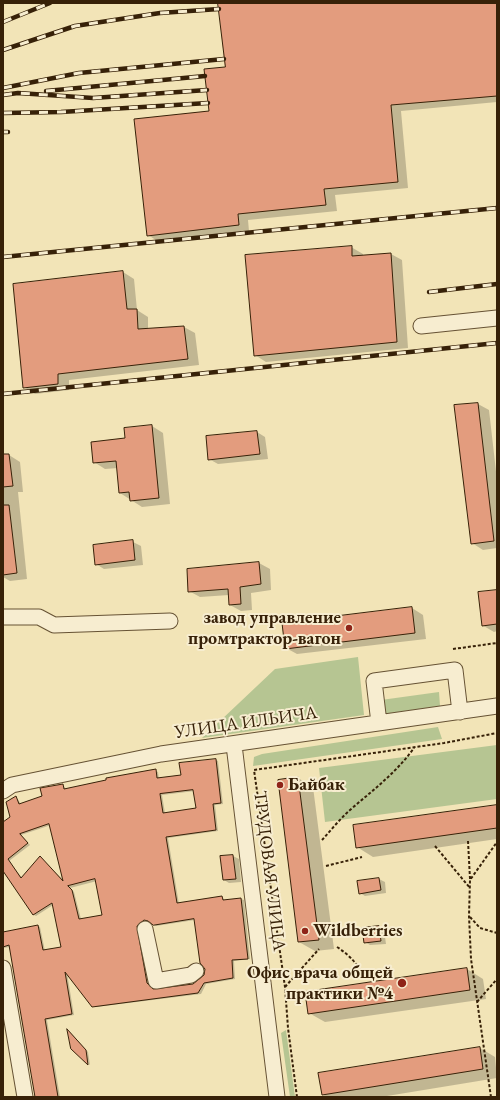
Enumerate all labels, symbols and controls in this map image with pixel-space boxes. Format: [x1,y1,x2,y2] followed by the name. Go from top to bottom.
[188,607,341,650] place label: завод управление промтрактор-вагон
[344,623,354,633] marker: завод управление промтрактор-вагон
[173,702,319,744] street label: УЛИЦА ИЛЬИЧА
[288,774,345,796] place label: Байбак
[275,780,285,790] marker: Байбак
[248,790,290,952] street label: ТРУДОВАЯ УЛИЦА
[313,920,402,942] place label: Wildberries
[300,926,310,936] marker: Wildberries
[247,962,393,1004] place label: Офис врача общей практики №4
[396,977,408,989] marker: Офис врача общей практики №4

